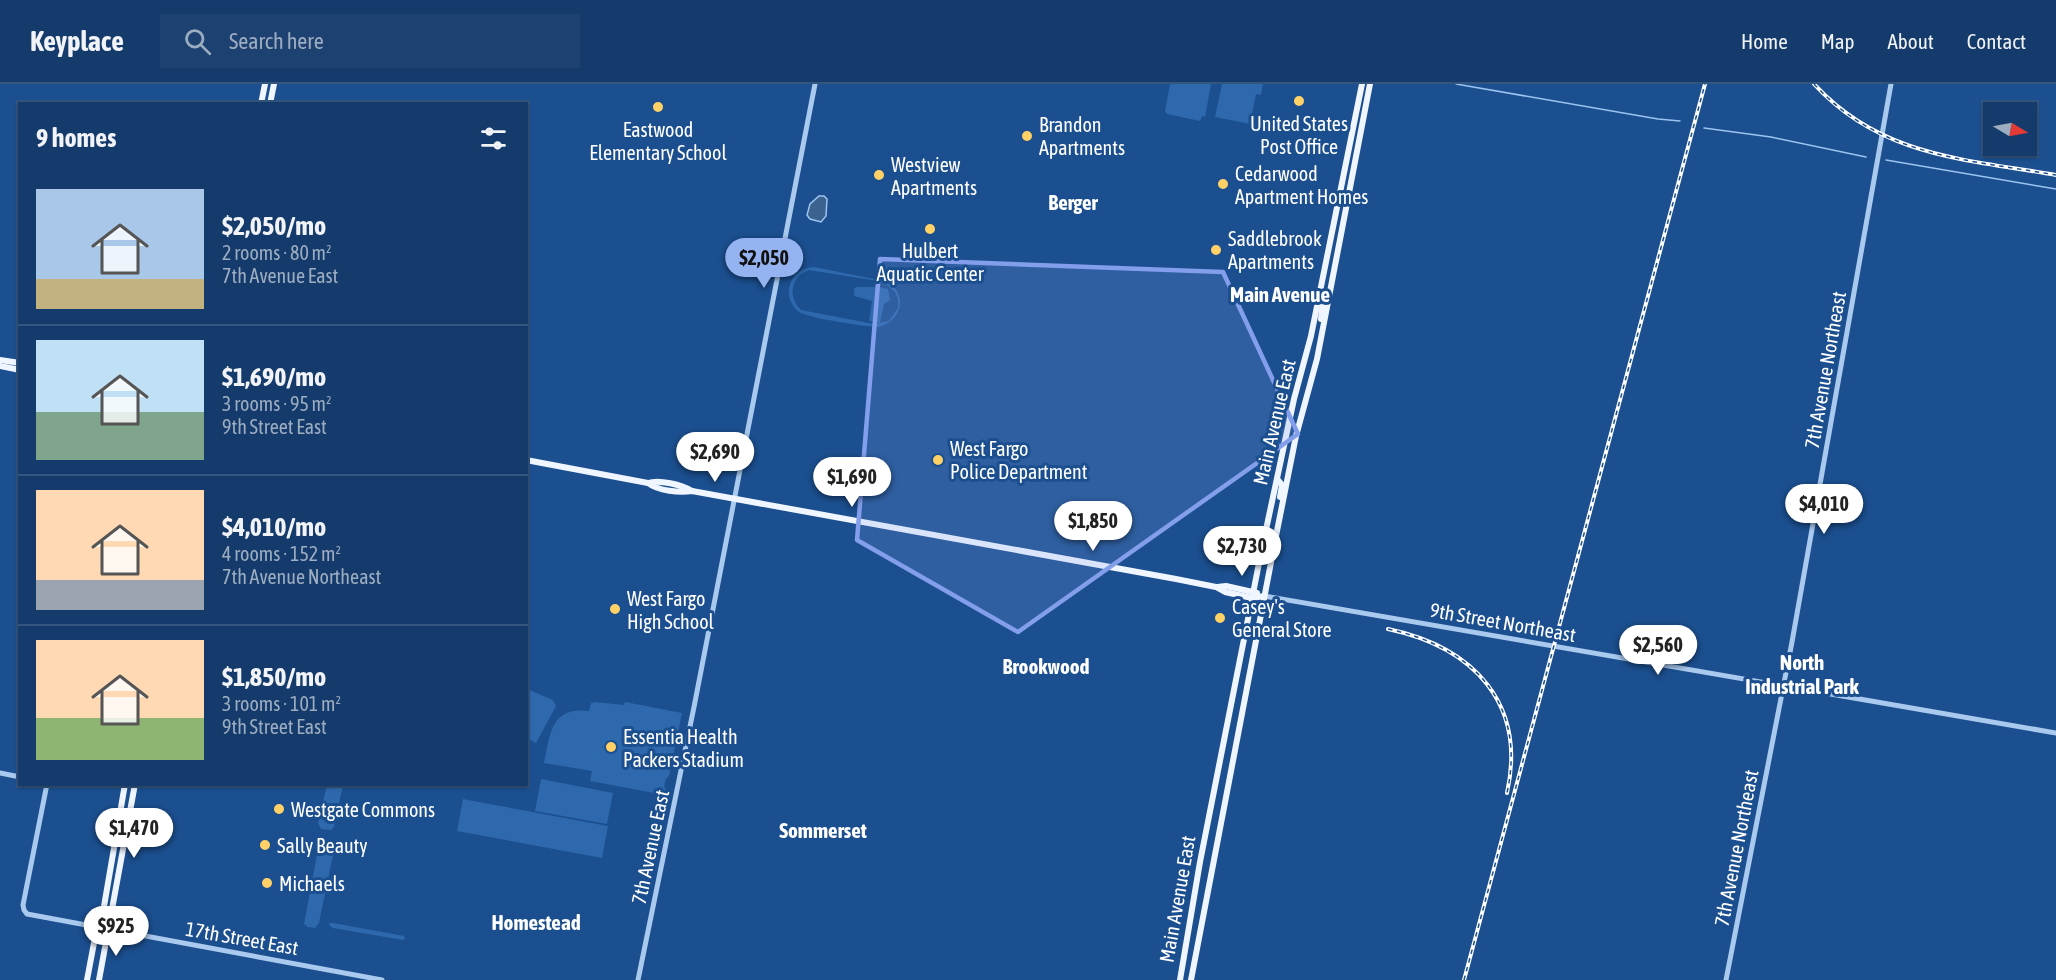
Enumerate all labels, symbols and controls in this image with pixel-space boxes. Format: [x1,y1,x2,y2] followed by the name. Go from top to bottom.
[160,14,580,68] search box
[30,25,124,57] text: Keyplace
[181,25,214,58] icon: search
[229,28,324,54] text: Search here
[1741,29,1788,53] text: Home
[1821,29,1855,53] text: Map
[1888,29,1934,53] text: About
[1967,29,2026,53] text: Contact
[1292,94,1306,108] marker: United States Post Office
[651,100,665,114] marker: Eastwood Elementary School
[1983,102,2037,156] north arrow
[1983,102,2037,156] map controls
[1250,112,1348,158] place label: United States Post Office
[1039,113,1125,159] place label: Brandon Apartments
[589,118,727,164] place label: Eastwood Elementary School
[477,122,510,155] icon: filters
[36,123,116,153] text: 9 homes
[1020,129,1034,143] marker: Brandon Apartments
[891,153,977,199] place label: Westview Apartments
[1235,162,1368,208] place label: Cedarwood Apartment Homes
[872,168,886,182] marker: Westview Apartments
[1216,177,1230,191] marker: Cedarwood Apartment Homes
[1048,190,1098,214] district label: Berger
[222,211,326,241] text: $2,050/mo
[84,213,156,285] icon: home
[923,222,937,236] marker: Hulbert Aquatic Center
[1228,227,1322,273] place label: Saddlebrook Apartments
[715,238,813,289] pin: $2,050
[876,239,985,285] place label: Hulbert Aquatic Center
[222,241,332,264] text: 2 rooms · 80 m²
[1209,243,1223,257] marker: Saddlebrook Apartments
[739,246,789,269] text: $2,050
[222,264,338,287] text: 7th Avenue East
[1230,282,1330,306] district label: Main Avenue
[1800,289,1850,450] street label: 7th Avenue Northeast
[1248,357,1300,487] street label: Main Avenue East
[222,362,326,392] text: $1,690/mo
[84,364,156,436] icon: home
[222,392,332,415] text: 3 rooms · 95 m²
[222,415,327,438] text: 9th Street East
[666,432,764,483] pin: $2,690
[950,437,1088,483] place label: West Fargo Police Department
[690,440,740,463] text: $2,690
[931,453,945,467] marker: West Fargo Police Department
[803,457,901,508] pin: $1,690
[827,465,877,488] text: $1,690
[1775,484,1873,535] pin: $4,010
[1799,492,1849,515] text: $4,010
[1044,501,1142,552] pin: $1,850
[1068,509,1118,532] text: $1,850
[222,512,326,542] text: $4,010/mo
[84,514,156,586] icon: home
[1193,526,1291,577] pin: $2,730
[1217,534,1267,557] text: $2,730
[222,542,341,565] text: 4 rooms · 152 m²
[222,565,381,588] text: 7th Avenue Northeast
[627,587,715,633] place label: West Fargo High School
[1232,595,1332,641] place label: Casey's General Store
[1428,598,1578,646] street label: 9th Street Northeast
[608,602,622,616] marker: West Fargo High School
[1213,611,1227,625] marker: Casey's General Store
[1609,625,1707,676] pin: $2,560
[1633,633,1683,656] text: $2,560
[1745,650,1859,698] district label: North Industrial Park
[1002,654,1090,678] district label: Brookwood
[222,662,326,692] text: $1,850/mo
[84,664,156,736] icon: home
[222,692,341,715] text: 3 rooms · 101 m²
[222,715,327,738] text: 9th Street East
[623,725,744,771] place label: Essentia Health Packers Stadium
[604,740,618,754] marker: Essentia Health Packers Stadium
[1710,767,1763,928] street label: 7th Avenue Northeast
[627,787,673,906] street label: 7th Avenue East
[291,798,435,821] place label: Westgate Commons
[272,802,286,816] marker: Westgate Commons
[85,808,183,859] pin: $1,470
[109,816,159,839] text: $1,470
[779,818,867,842] district label: Sommerset
[277,834,368,857] place label: Sally Beauty
[1155,834,1200,964] street label: Main Avenue East
[258,838,272,852] marker: Sally Beauty
[279,872,345,895] place label: Michaels
[260,876,274,890] marker: Michaels
[80,906,152,957] pin: $925
[491,910,581,934] district label: Homestead
[98,914,134,937] text: $925
[184,917,300,959] street label: 17th Street East

